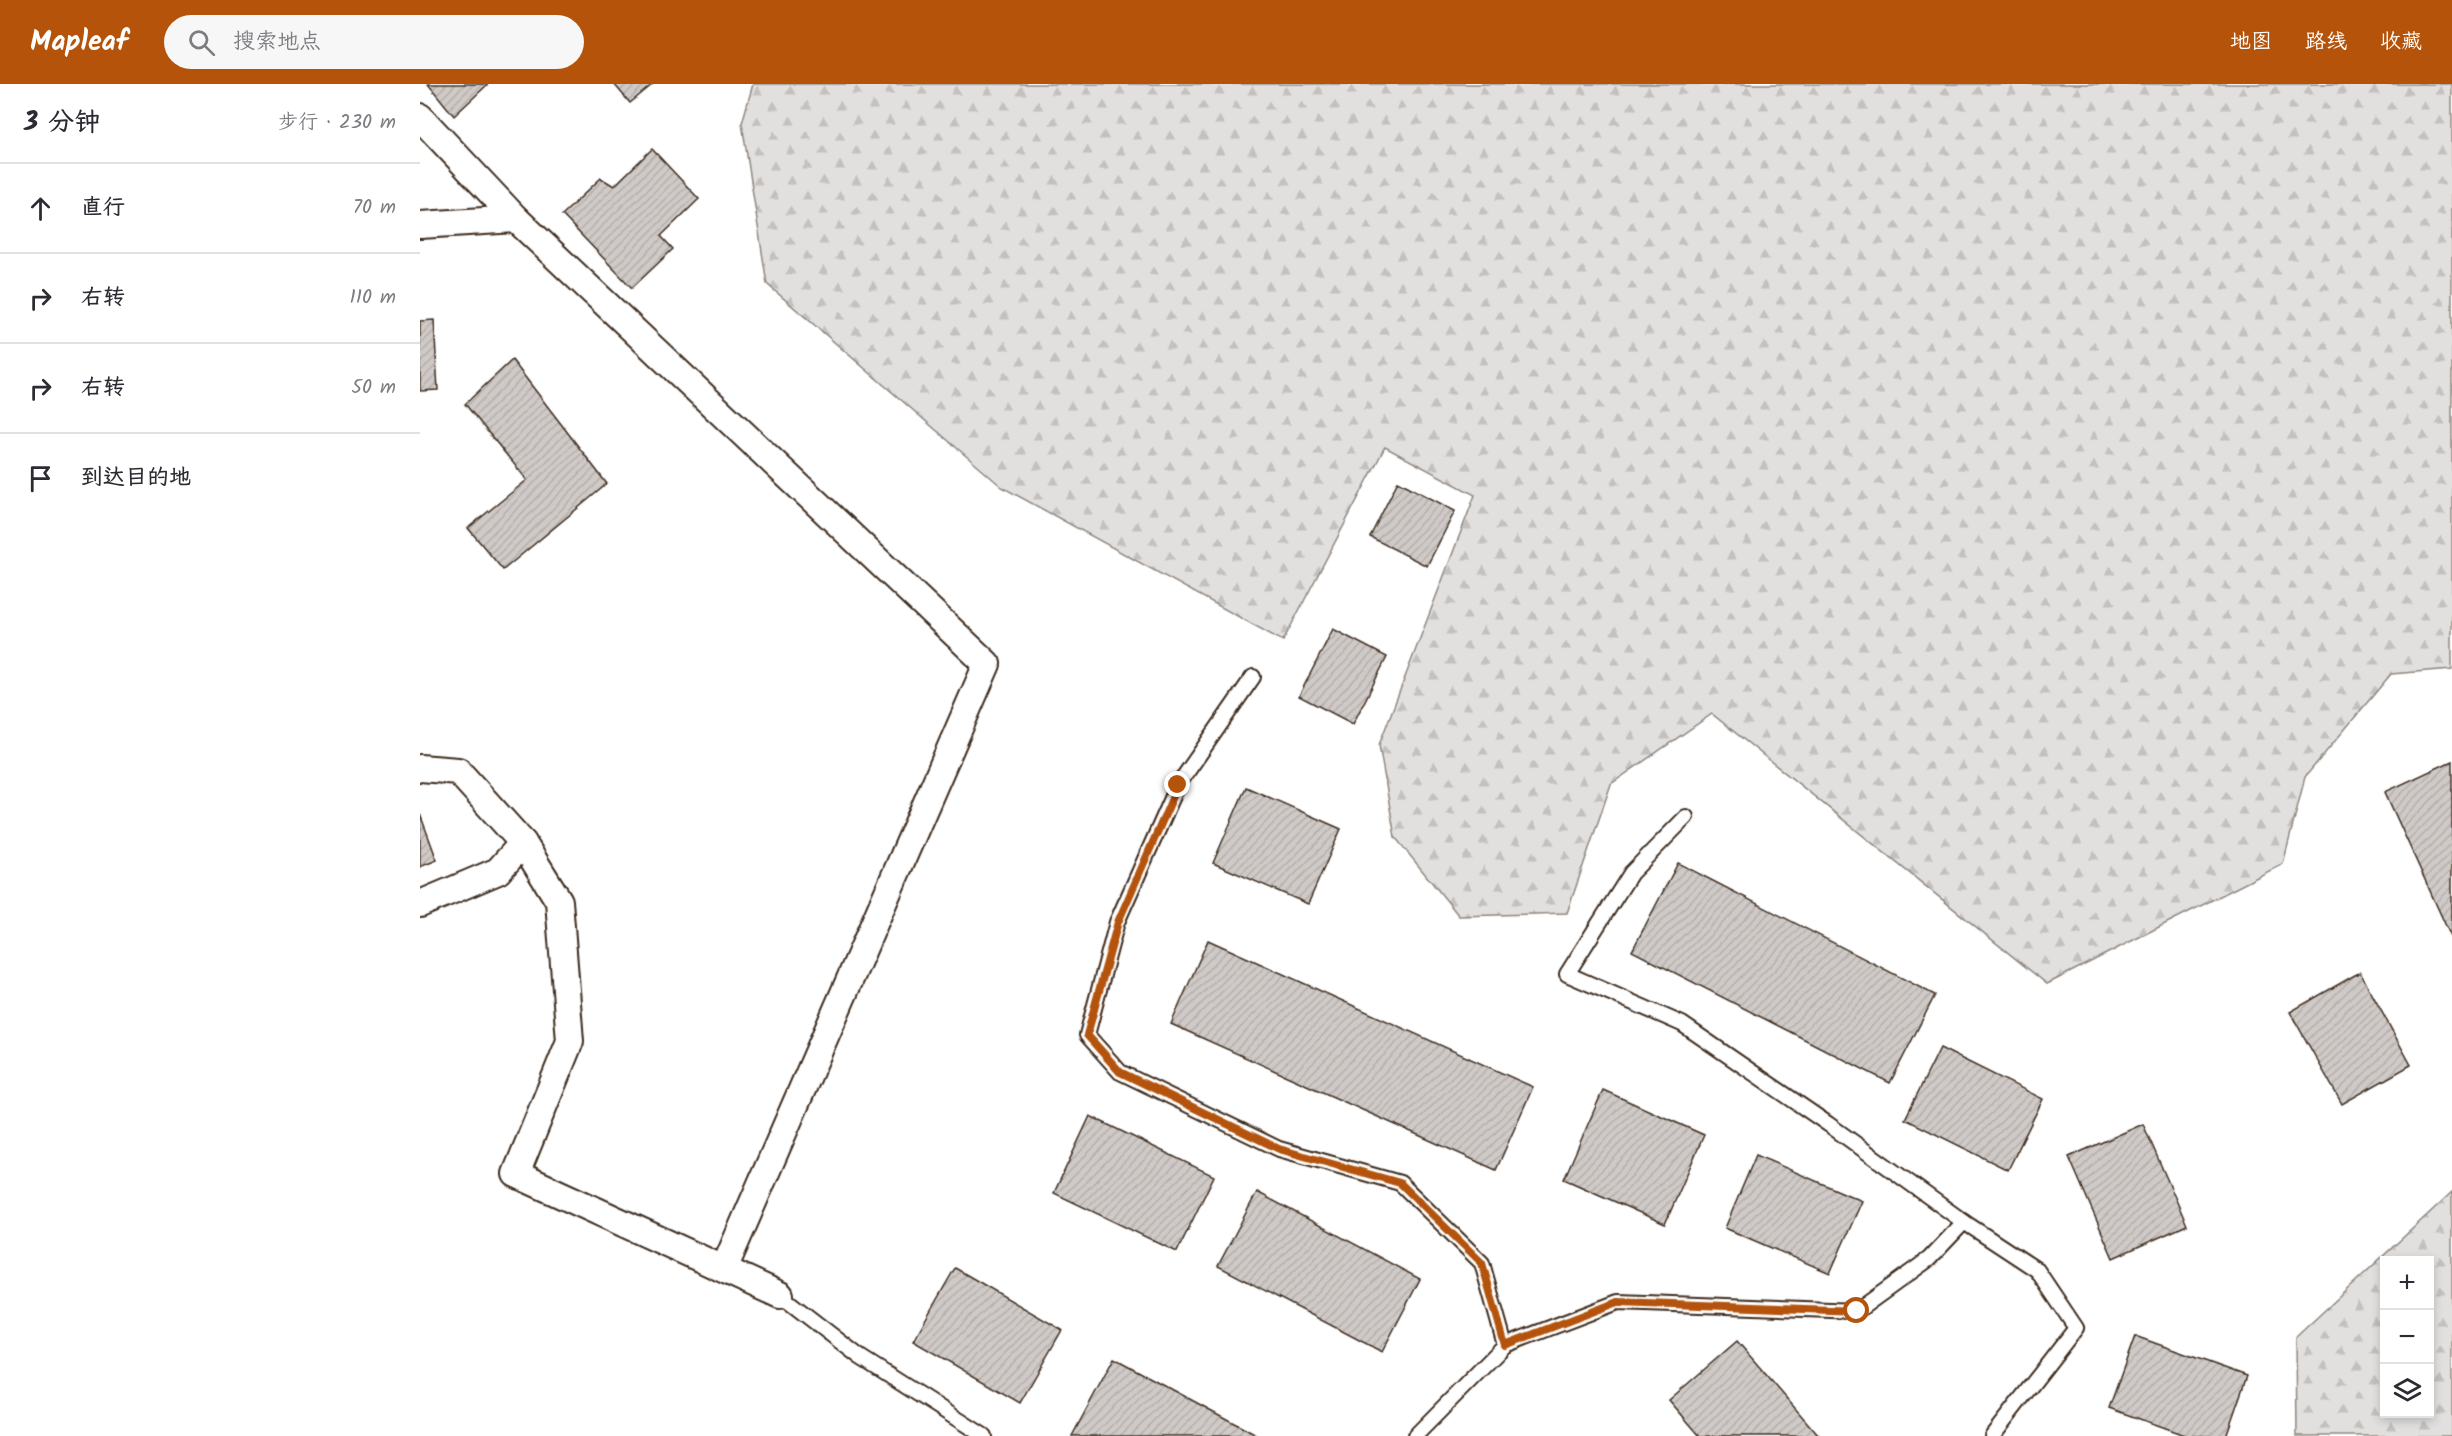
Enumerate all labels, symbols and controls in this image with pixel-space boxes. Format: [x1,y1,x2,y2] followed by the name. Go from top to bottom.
[164,15,584,69] search box
[30,20,128,65] text: Mapleaf
[233,25,321,60] text: 搜索地点
[185,26,218,59] icon: search
[2230,26,2272,59] text: 地图
[2305,26,2347,59] text: 路线
[2380,26,2422,59] text: 收藏
[24,102,100,144] text: 3 分钟
[278,107,396,139] text: 步行 · 230 m
[81,191,125,226] text: 直行
[24,192,57,225] icon: ahead
[353,192,396,224] text: 70 m
[81,281,125,316] text: 右转
[24,282,57,315] icon: right
[350,282,396,314] text: 110 m
[81,371,125,406] text: 右转
[24,372,57,405] icon: right
[351,372,396,404] text: 50 m
[81,461,191,496] text: 到达目的地
[24,462,57,495] icon: arrive
[1164,771,1190,797] route end
[2380,1256,2434,1418] map controls
[2380,1256,2434,1310] button: +
[1843,1297,1869,1323] route start
[2380,1310,2434,1364] button: −
[2380,1364,2434,1418] button: layers

